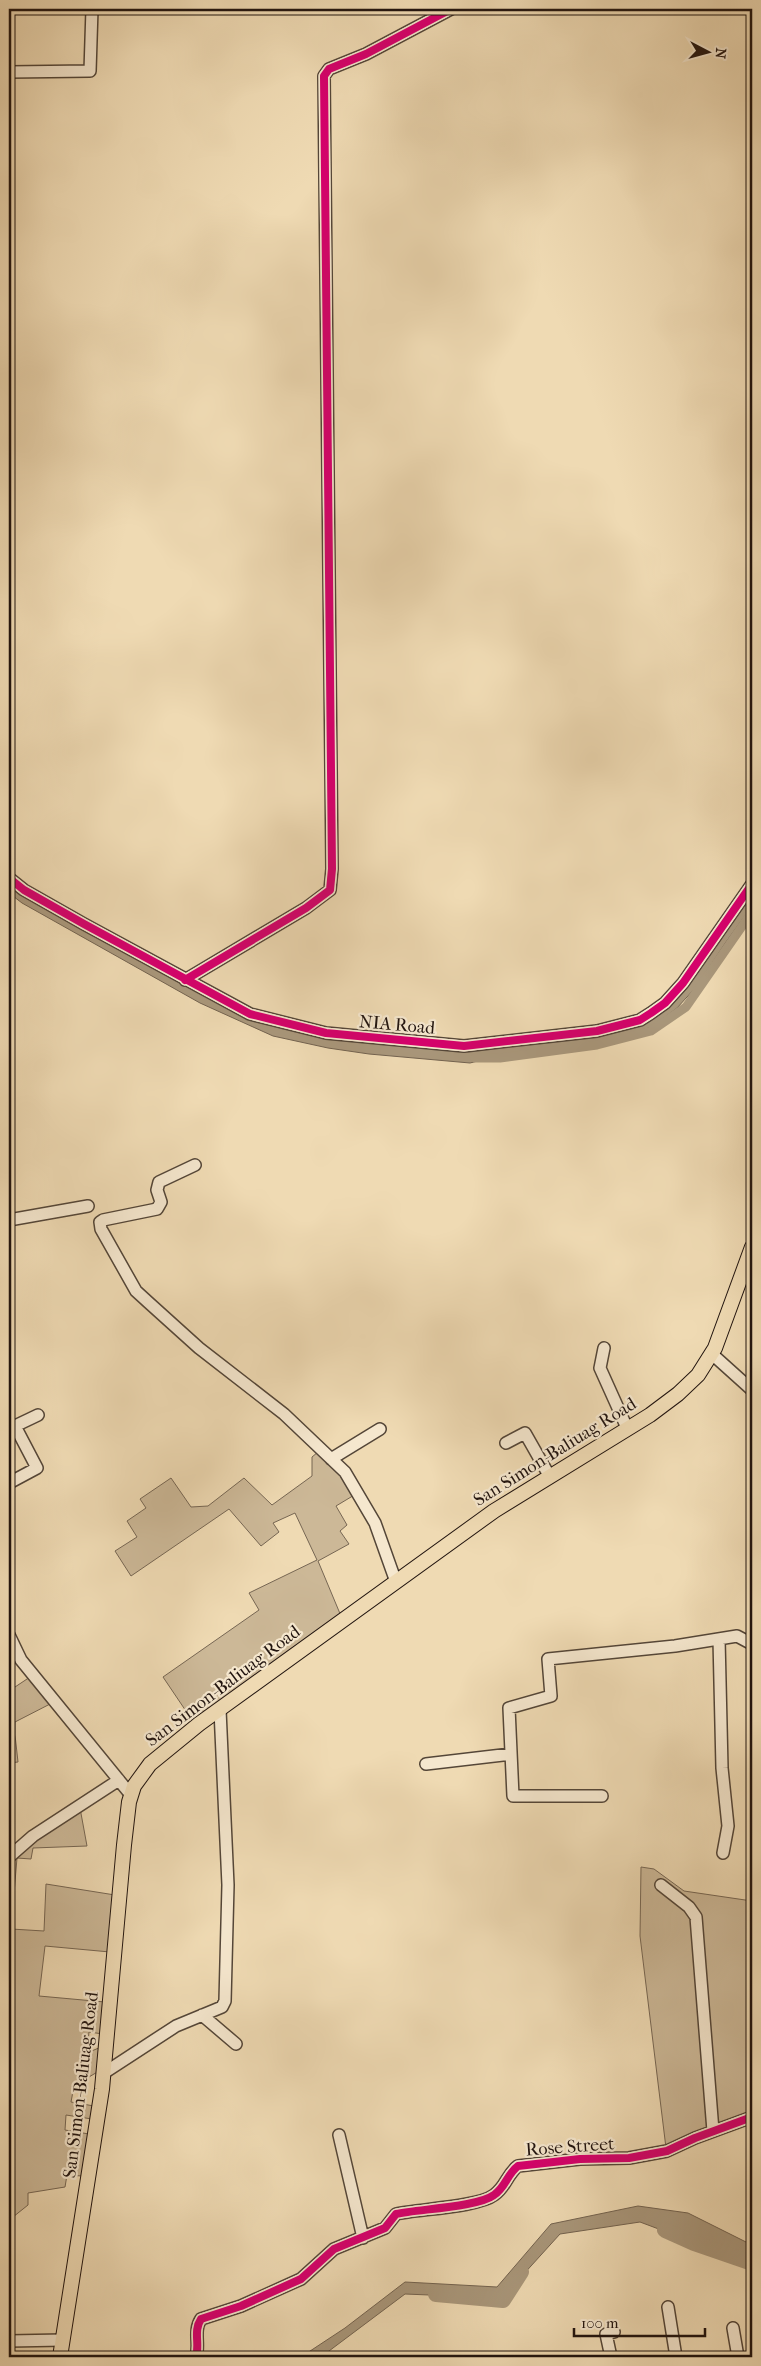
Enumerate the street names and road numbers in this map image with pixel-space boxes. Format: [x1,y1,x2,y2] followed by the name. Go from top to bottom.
[358,1011,436,1039] street label: NIA Road
[470,1393,640,1511] street label: San Simon-Baliuag Road
[142,1621,304,1751] street label: San Simon-Baliuag Road
[59,1990,103,2179] street label: San Simon-Baliuag Road
[525,2133,616,2161] street label: Rose Street

